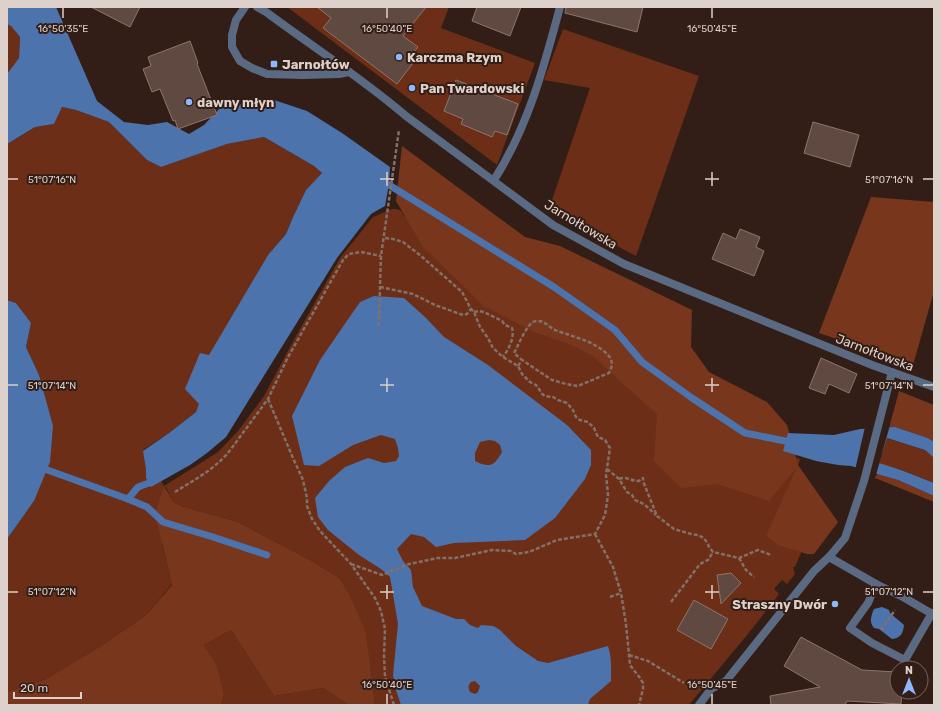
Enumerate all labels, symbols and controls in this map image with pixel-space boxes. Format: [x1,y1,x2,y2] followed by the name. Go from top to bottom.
[38,23,88,35] text: 16°50'35"E
[362,23,412,35] text: 16°50'40"E
[687,23,737,35] text: 16°50'45"E
[407,50,502,65] place label: Karczma Rzym
[394,52,404,62] marker: Karczma Rzym
[282,57,350,72] place label: Jarnołtów
[269,59,279,69] marker: Jarnołtów
[420,81,524,96] place label: Pan Twardowski
[407,83,417,93] marker: Pan Twardowski
[197,95,274,110] place label: dawny młyn
[184,97,194,107] marker: dawny młyn
[28,174,76,186] text: 51°07'16"N
[865,174,913,186] text: 51°07'16"N
[542,197,620,252] street label: Jarnołtowska
[834,331,916,374] street label: Jarnołtowska
[28,380,76,392] text: 51°07'14"N
[865,380,913,392] text: 51°07'14"N
[28,586,76,598] text: 51°07'12"N
[865,586,913,598] text: 51°07'12"N
[732,597,827,612] place label: Straszny Dwór
[830,599,840,609] marker: Straszny Dwór
[889,660,929,700] north arrow
[905,664,913,677] text: N
[14,674,81,700] scale bar
[362,679,412,691] text: 16°50'40"E
[687,679,737,691] text: 16°50'45"E
[20,681,48,695] text: 20 m

